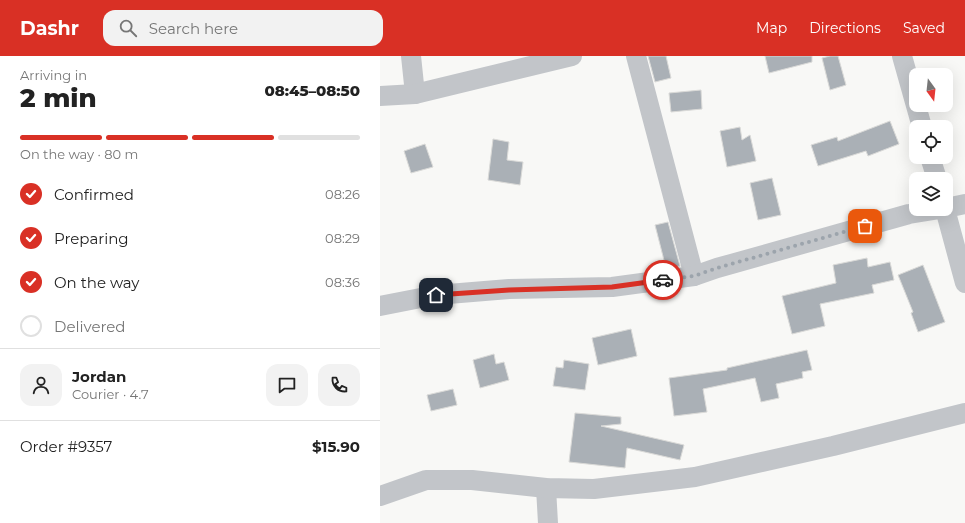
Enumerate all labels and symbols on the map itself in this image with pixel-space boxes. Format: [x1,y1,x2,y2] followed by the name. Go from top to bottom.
[909,68,953,112] north arrow
[848,209,882,243] pin
[643,260,683,300] courier
[419,278,453,312] pin

